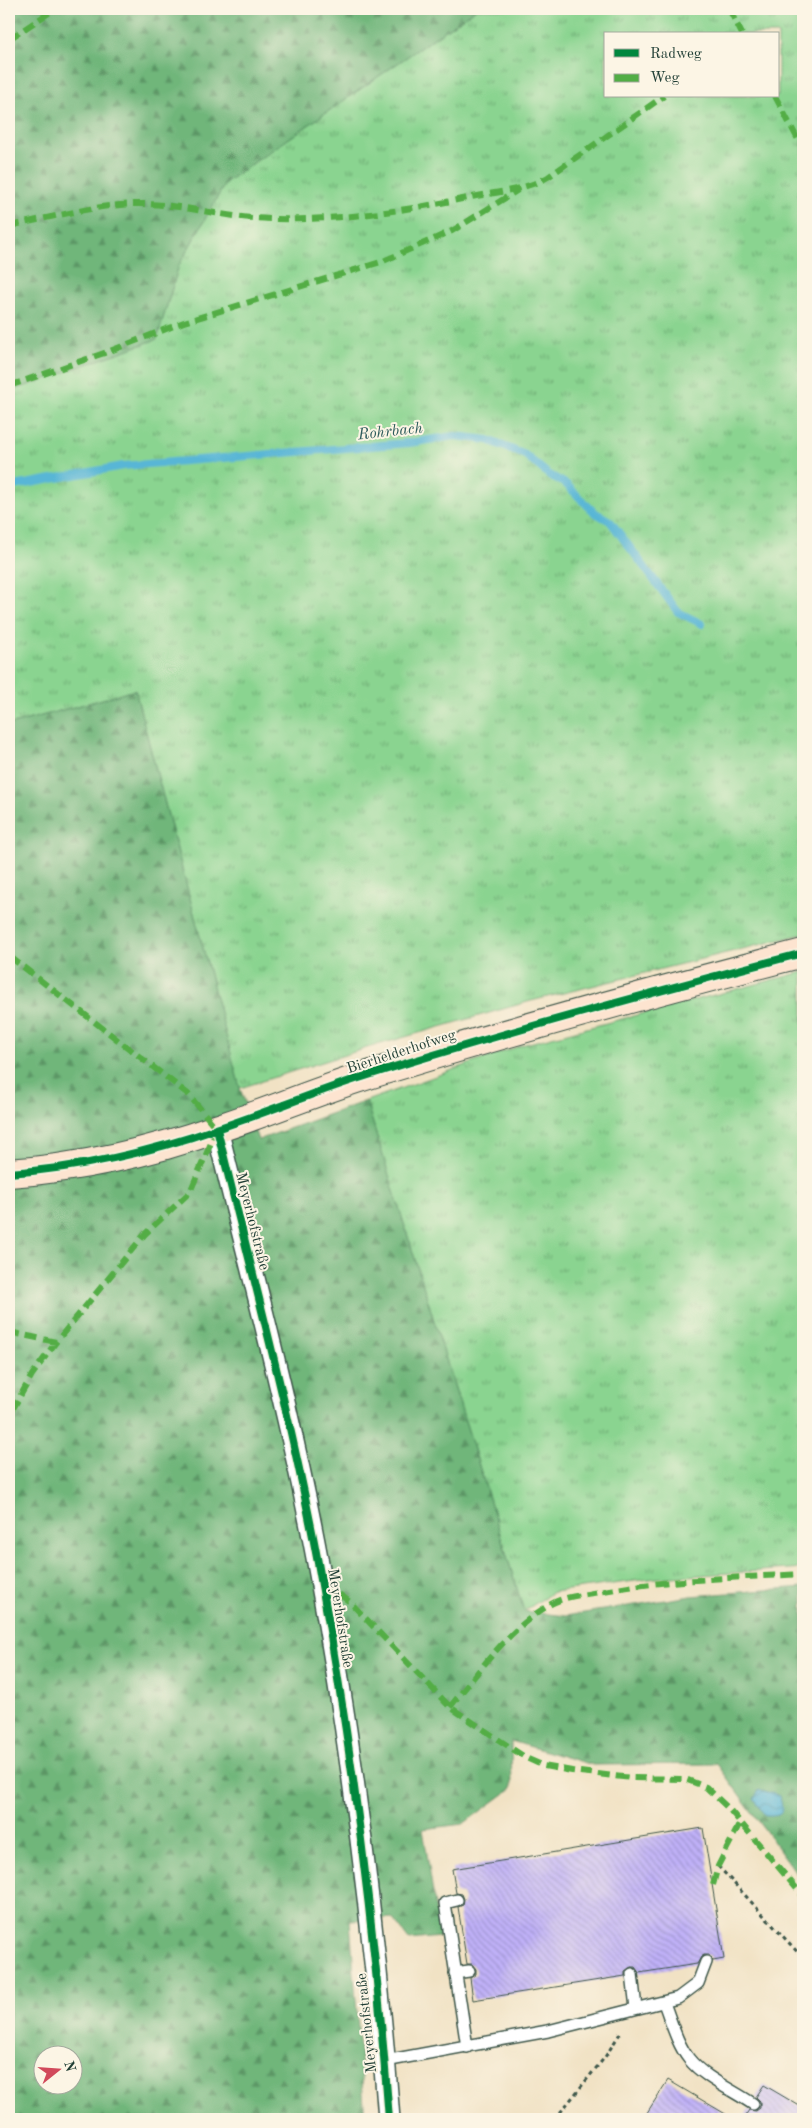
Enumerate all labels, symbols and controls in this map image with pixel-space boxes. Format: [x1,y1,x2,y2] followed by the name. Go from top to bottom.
[604,32,780,98] legend
[650,47,702,62] text: Radweg
[650,71,680,86] text: Weg
[356,421,423,443] water label: Rohrbach
[345,1028,458,1077] street label: Bierhelderhofweg
[232,1171,271,1272] street label: Meyerhofstraße
[324,1567,355,1669] street label: Meyerhofstraße
[355,1972,380,2074] street label: Meyerhofstraße
[32,2046,82,2096] north arrow
[61,2059,78,2074] text: N

